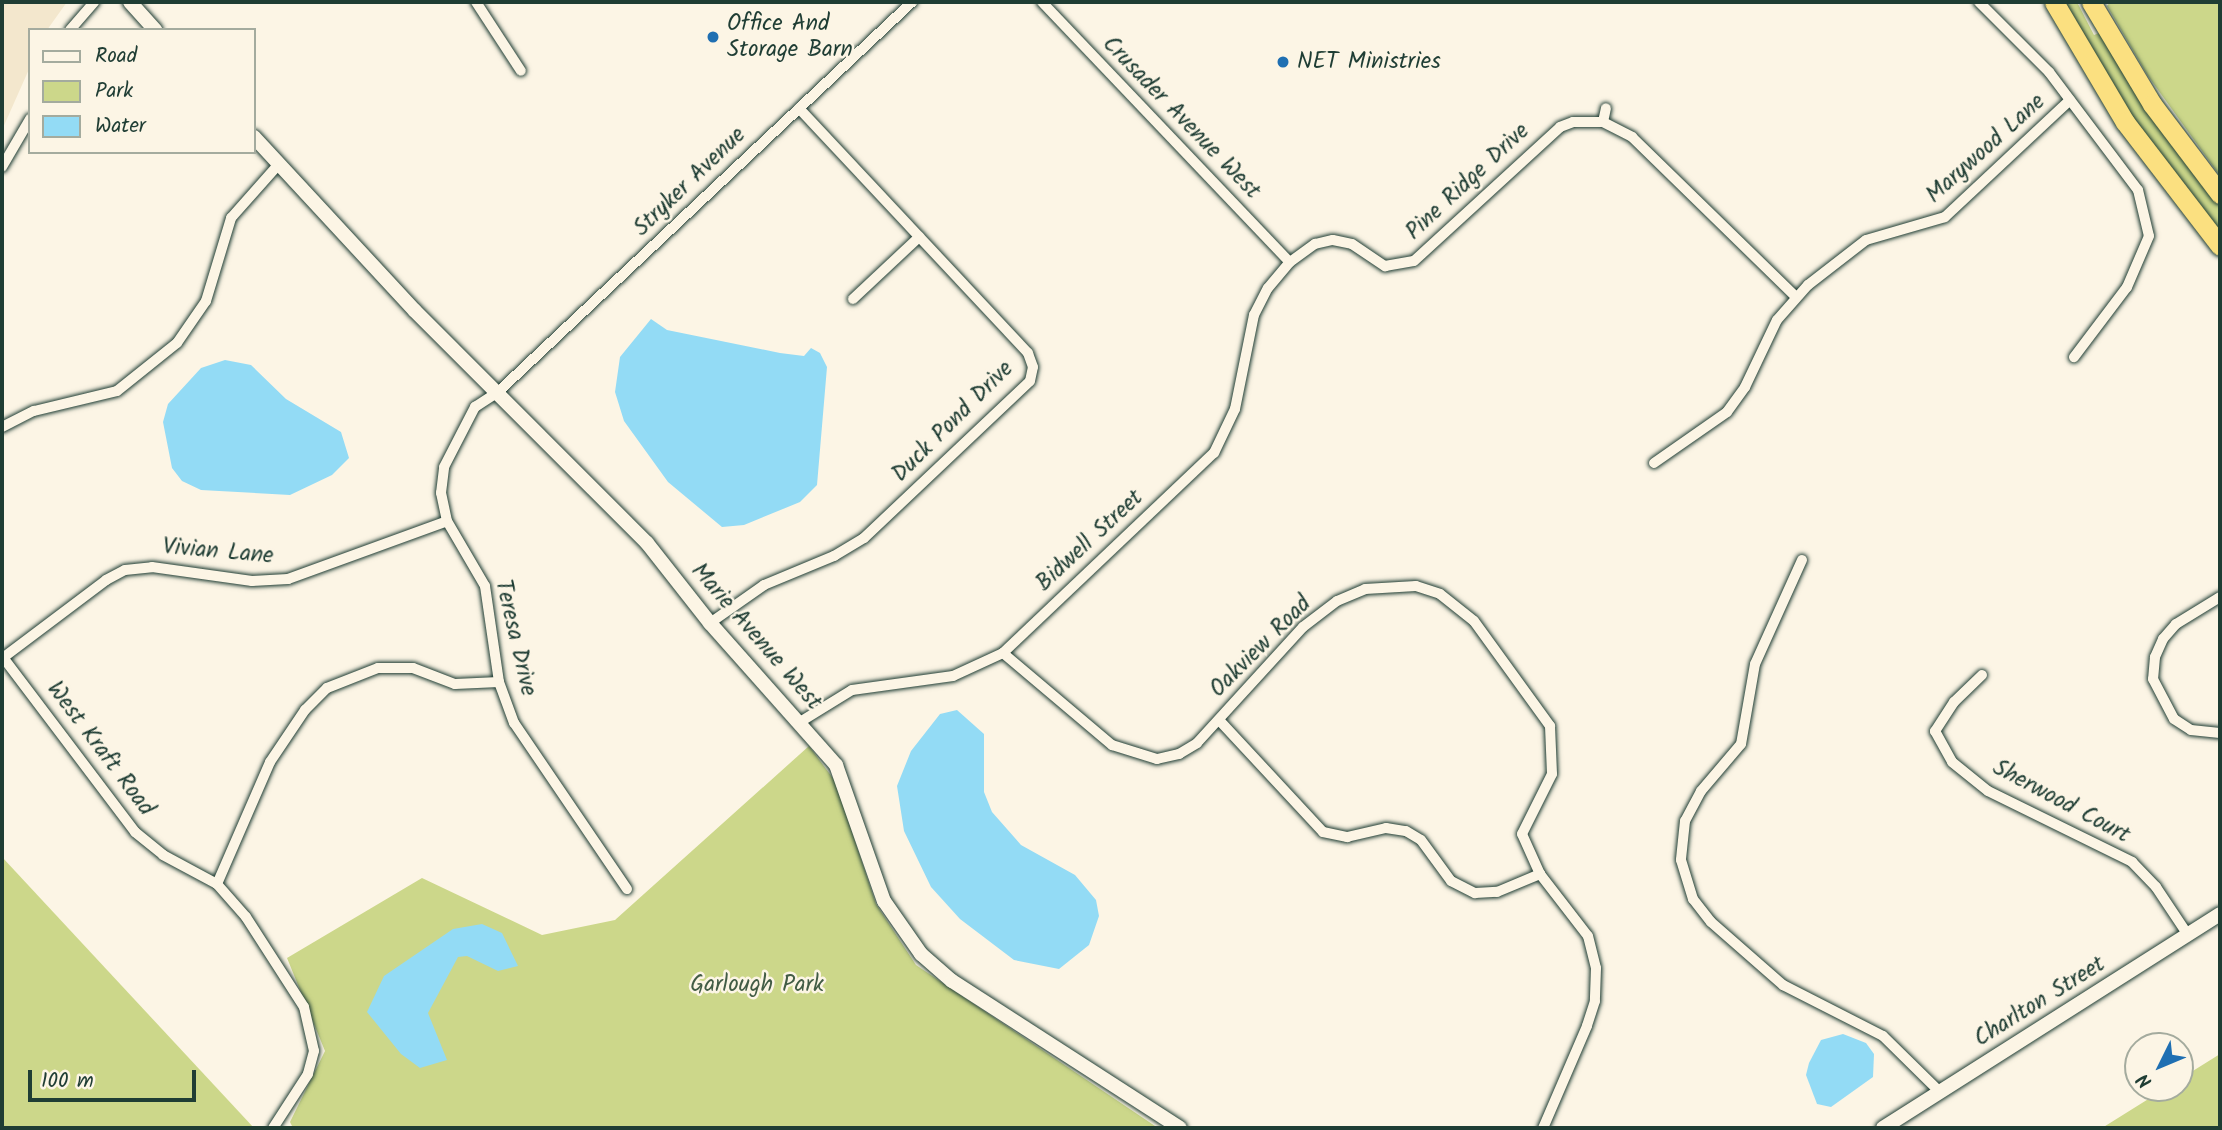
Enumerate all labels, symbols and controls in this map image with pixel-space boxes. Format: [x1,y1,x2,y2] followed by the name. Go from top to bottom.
[727,10,853,64] place label: Office And Storage Barn
[28,28,256,154] legend
[705,29,721,45] marker: Office And Storage Barn
[1096,31,1266,205] street label: Crusader Avenue West
[95,40,137,73] text: Road
[1297,48,1441,76] place label: NET Ministries
[1275,54,1291,70] marker: NET Ministries
[95,75,133,108] text: Park
[1921,88,2051,210] street label: Marywood Lane
[95,110,146,143] text: Water
[1401,118,1535,246] street label: Pine Ridge Drive
[628,122,752,242] street label: Stryker Avenue
[887,356,1019,488] street label: Duck Pond Drive
[1031,484,1149,598] street label: Bidwell Street
[161,533,275,571] street label: Vivian Lane
[685,558,827,716] street label: Marie Avenue West
[488,577,542,699] street label: Teresa Drive
[1205,591,1317,703] street label: Oakview Road
[40,676,160,822] street label: West Kraft Road
[1988,754,2134,850] street label: Sherwood Court
[1969,951,2111,1053] street label: Charlton Street
[690,971,824,999] park label: Garlough Park
[2124,1032,2194,1102] north arrow
[32,1056,200,1100] scale bar
[41,1065,94,1098] text: 100 m
[2130,1065,2160,1095] text: N

